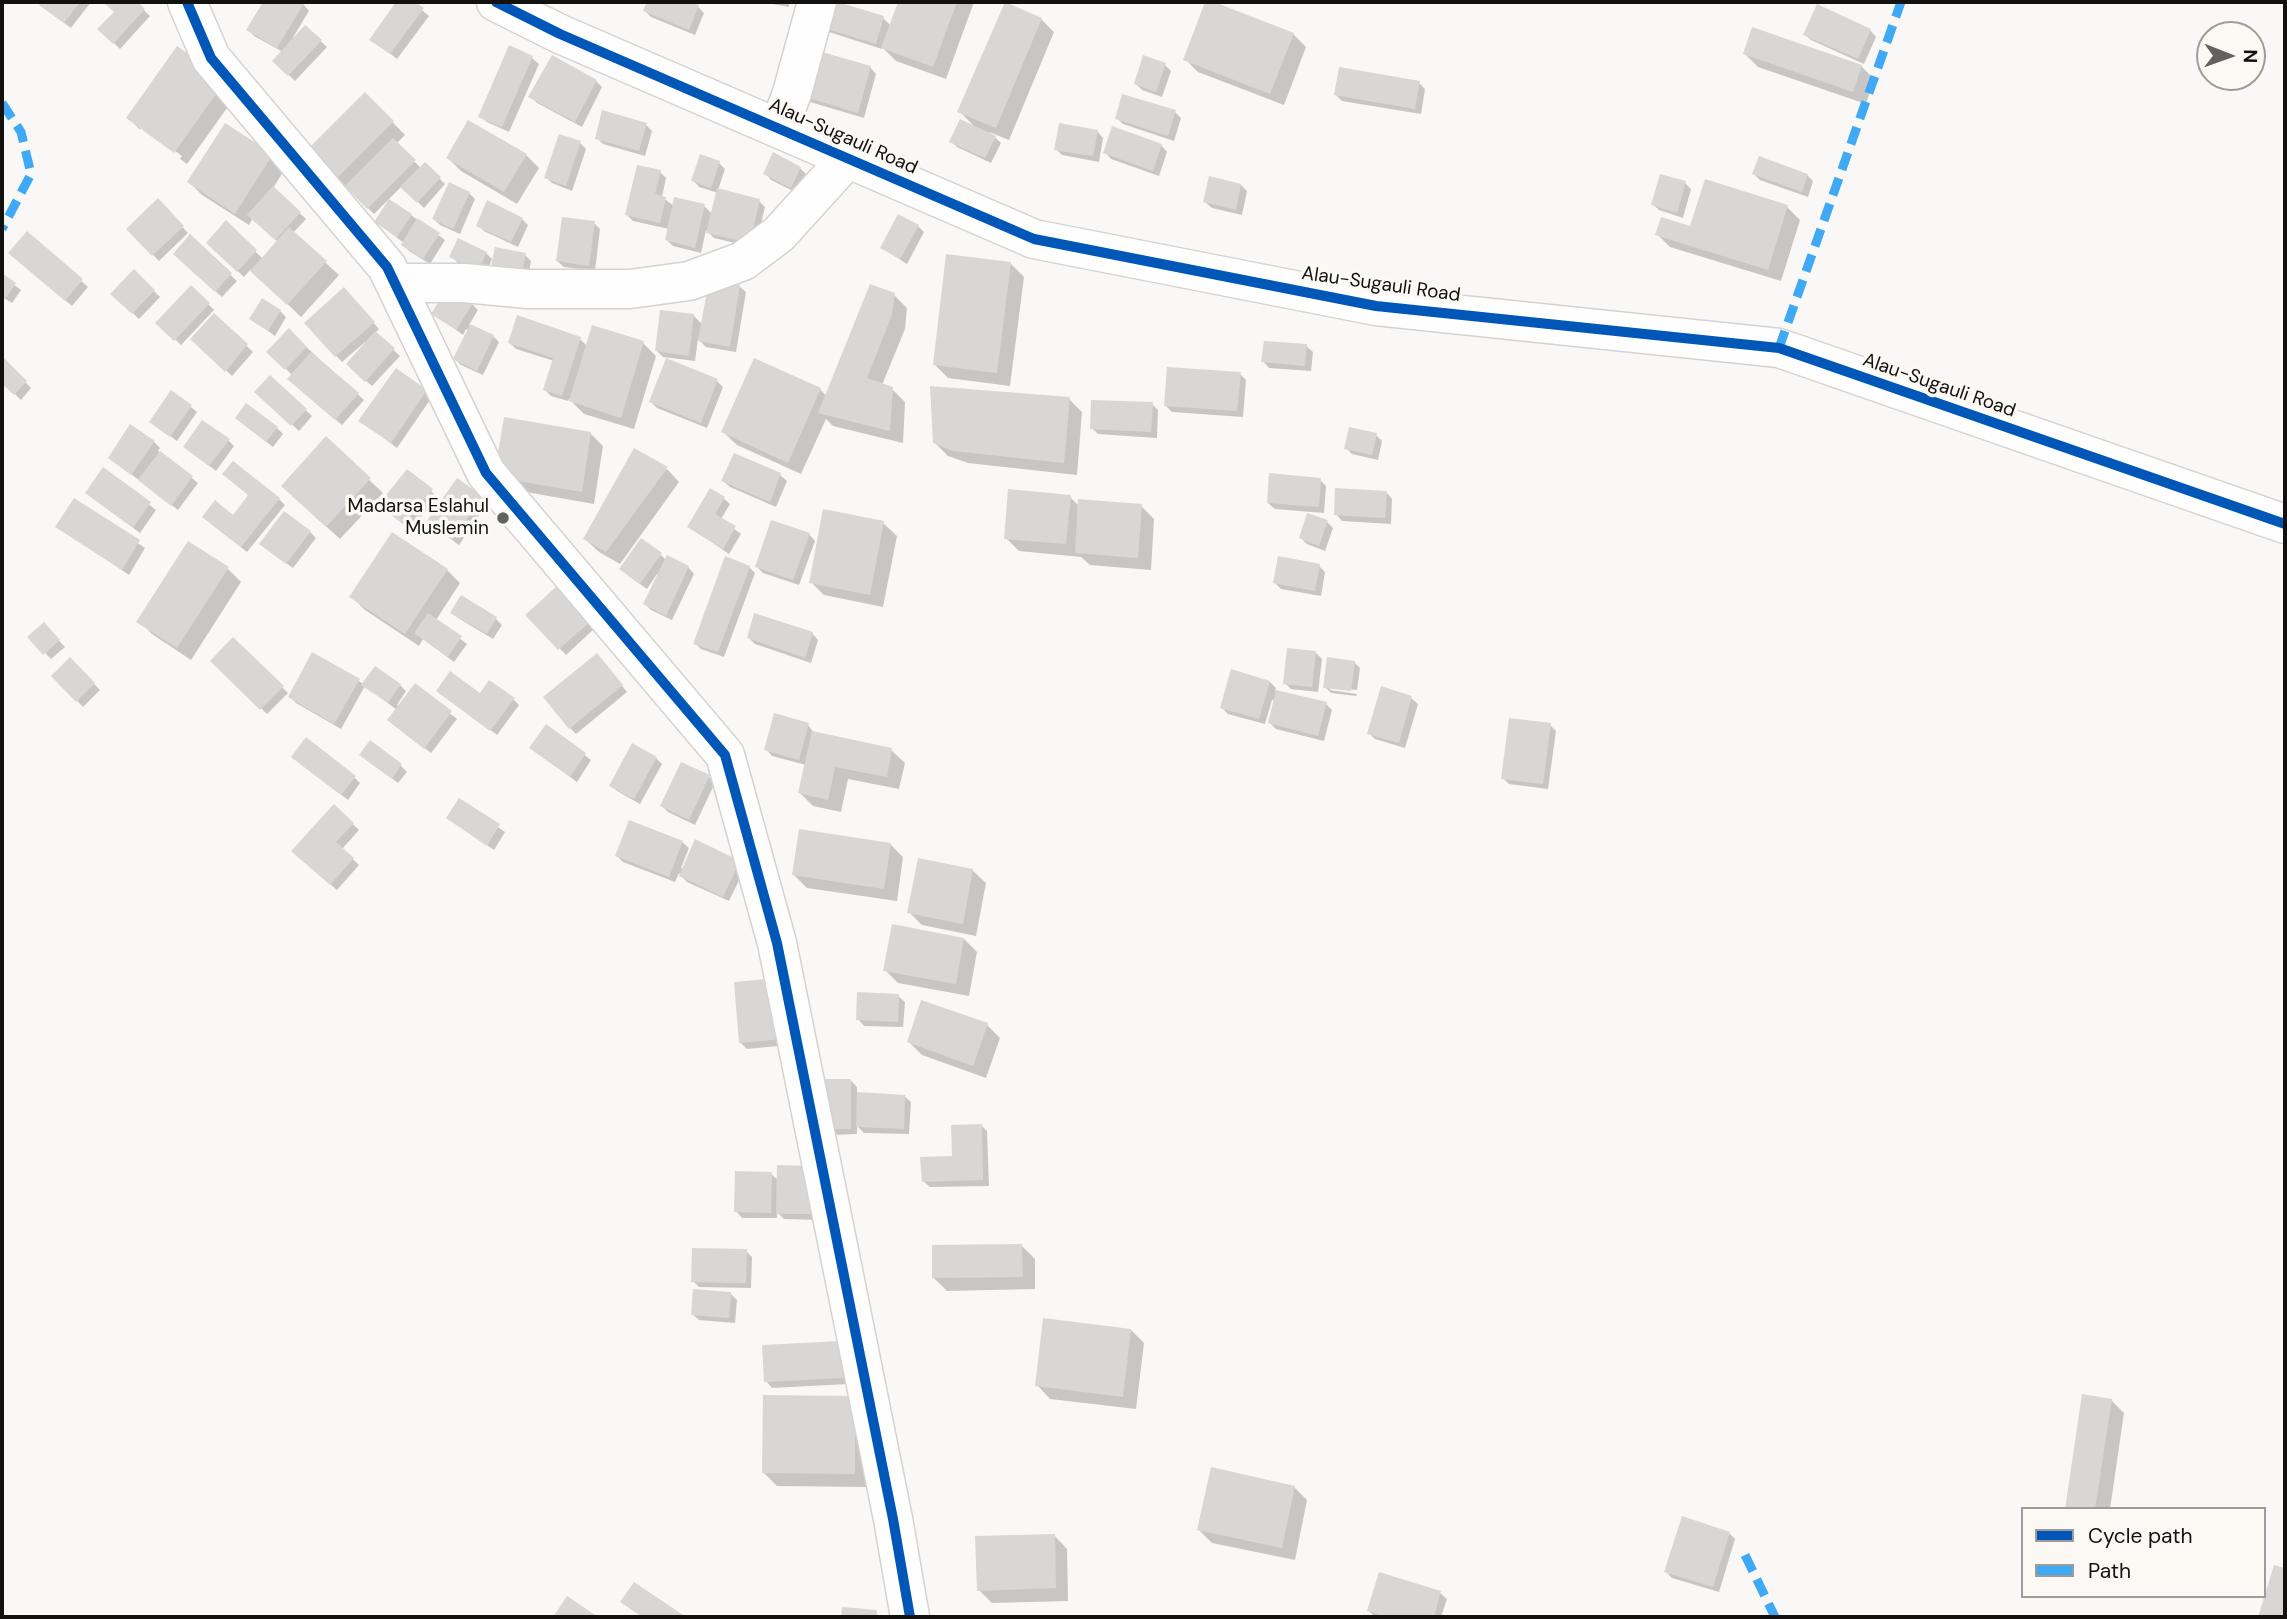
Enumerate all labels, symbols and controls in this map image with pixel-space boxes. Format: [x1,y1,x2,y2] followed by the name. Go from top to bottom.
[2196,21,2266,91] north arrow
[2238,49,2263,63] text: N
[765,94,921,180] street label: Alau-Sugauli Road
[1300,263,1462,307] street label: Alau-Sugauli Road
[1860,349,2018,423] street label: Alau-Sugauli Road
[348,496,489,540] place label: Madarsa Eslahul Muslemin
[495,510,511,526] marker: Madarsa Eslahul Muslemin
[2021,1507,2266,1598] legend
[2088,1522,2193,1550] text: Cycle path
[2088,1557,2131,1585] text: Path

